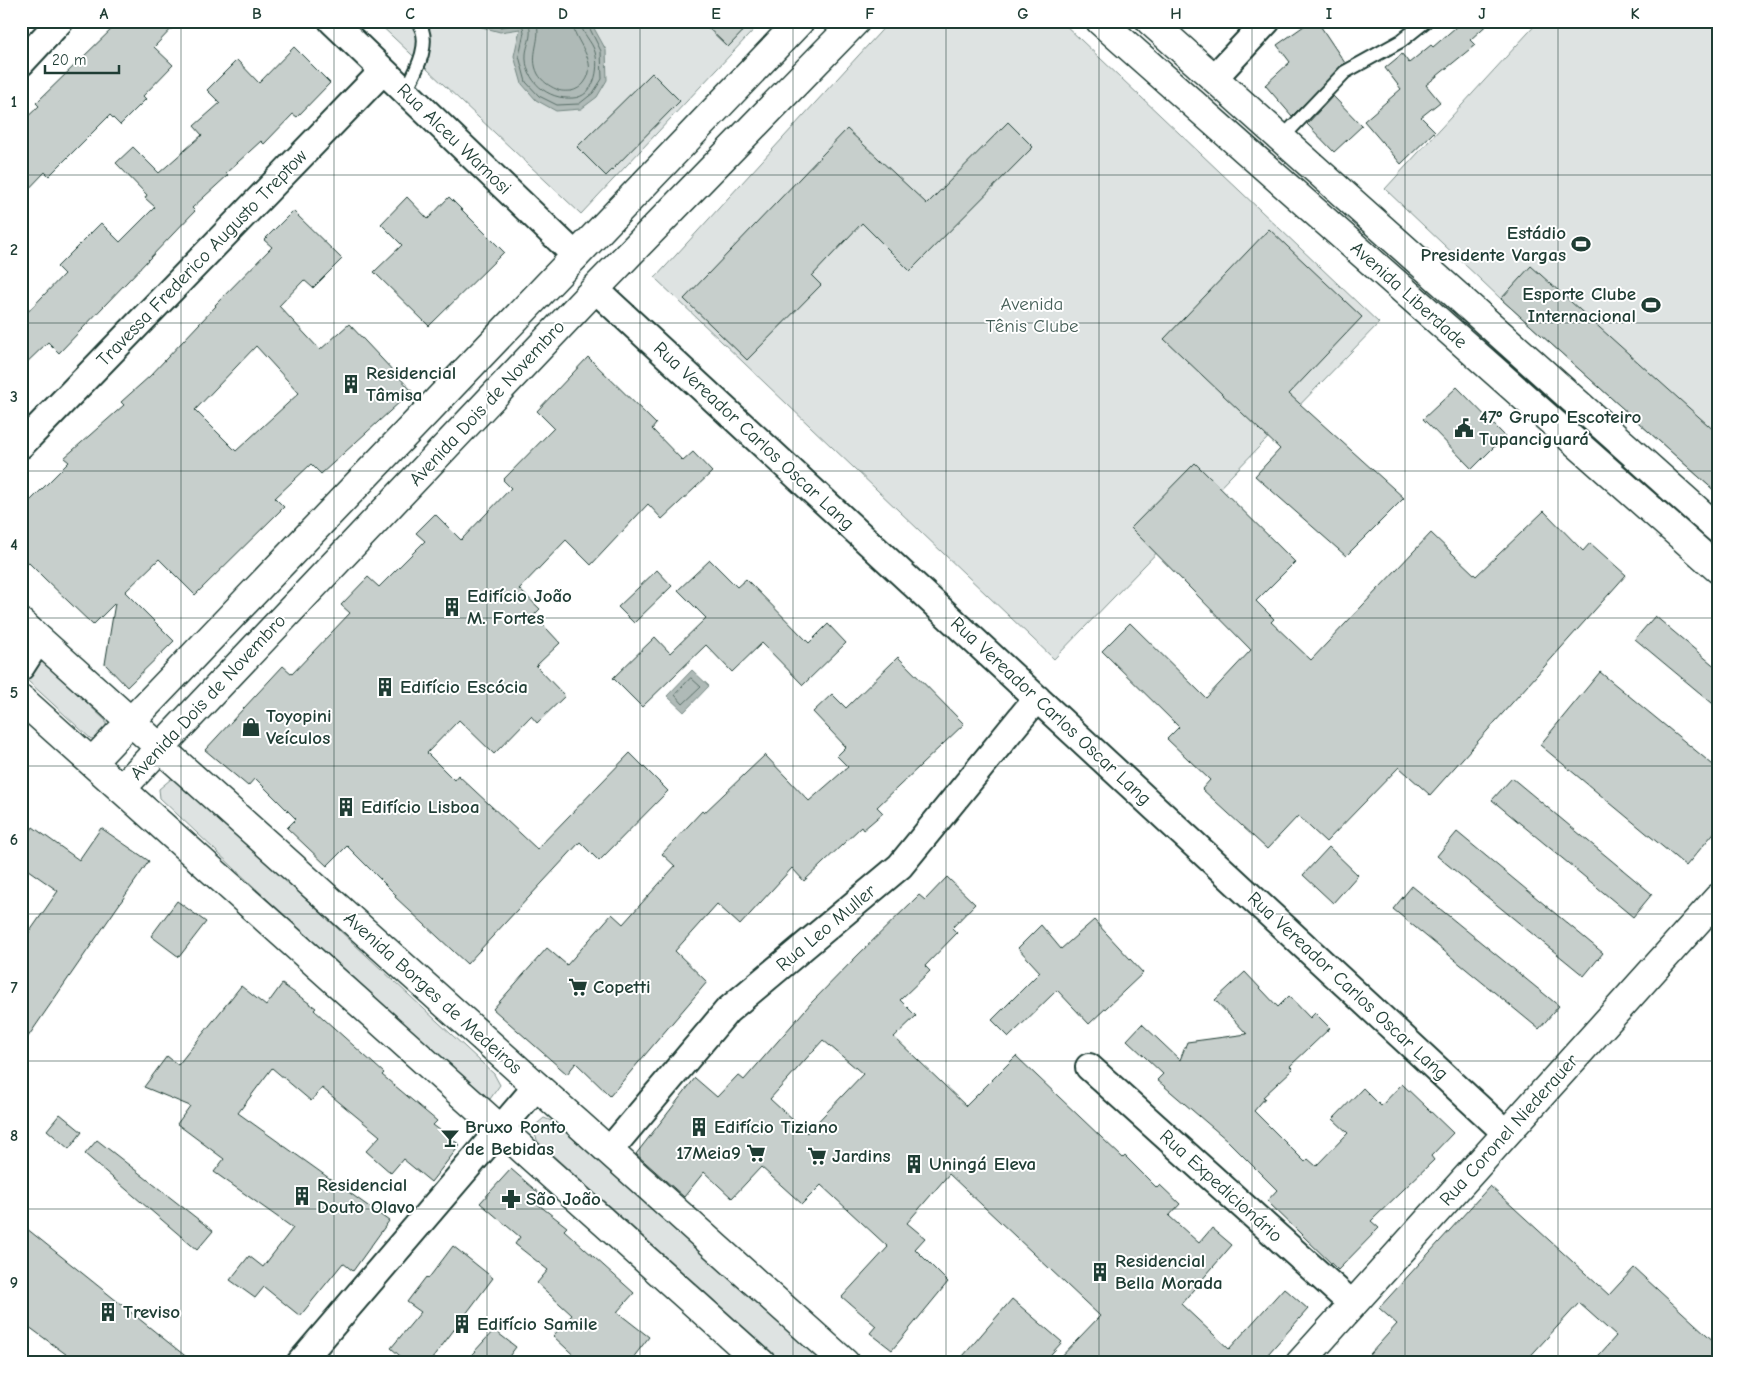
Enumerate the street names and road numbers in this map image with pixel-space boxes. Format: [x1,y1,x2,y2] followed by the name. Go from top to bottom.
[392,79,516,199] street label: Rua Alceu Wamosi
[92,145,312,371] street label: Travessa Frederico Augusto Treptow
[1346,237,1472,353] street label: Avenida Liberdade
[405,316,569,490] street label: Avenida Dois de Novembro
[649,337,859,535] street label: Rua Vereador Carlos Oscar Lang
[126,610,290,784] street label: Avenida Dois de Novembro
[946,612,1156,810] street label: Rua Vereador Carlos Oscar Lang
[772,880,881,976] street label: Rua Leo Muller
[1243,887,1453,1085] street label: Rua Vereador Carlos Oscar Lang
[339,907,527,1079] street label: Avenida Borges de Medeiros
[1435,1049,1583,1210] street label: Rua Coronel Niederauer
[1155,1125,1287,1247] street label: Rua Expedicionário

